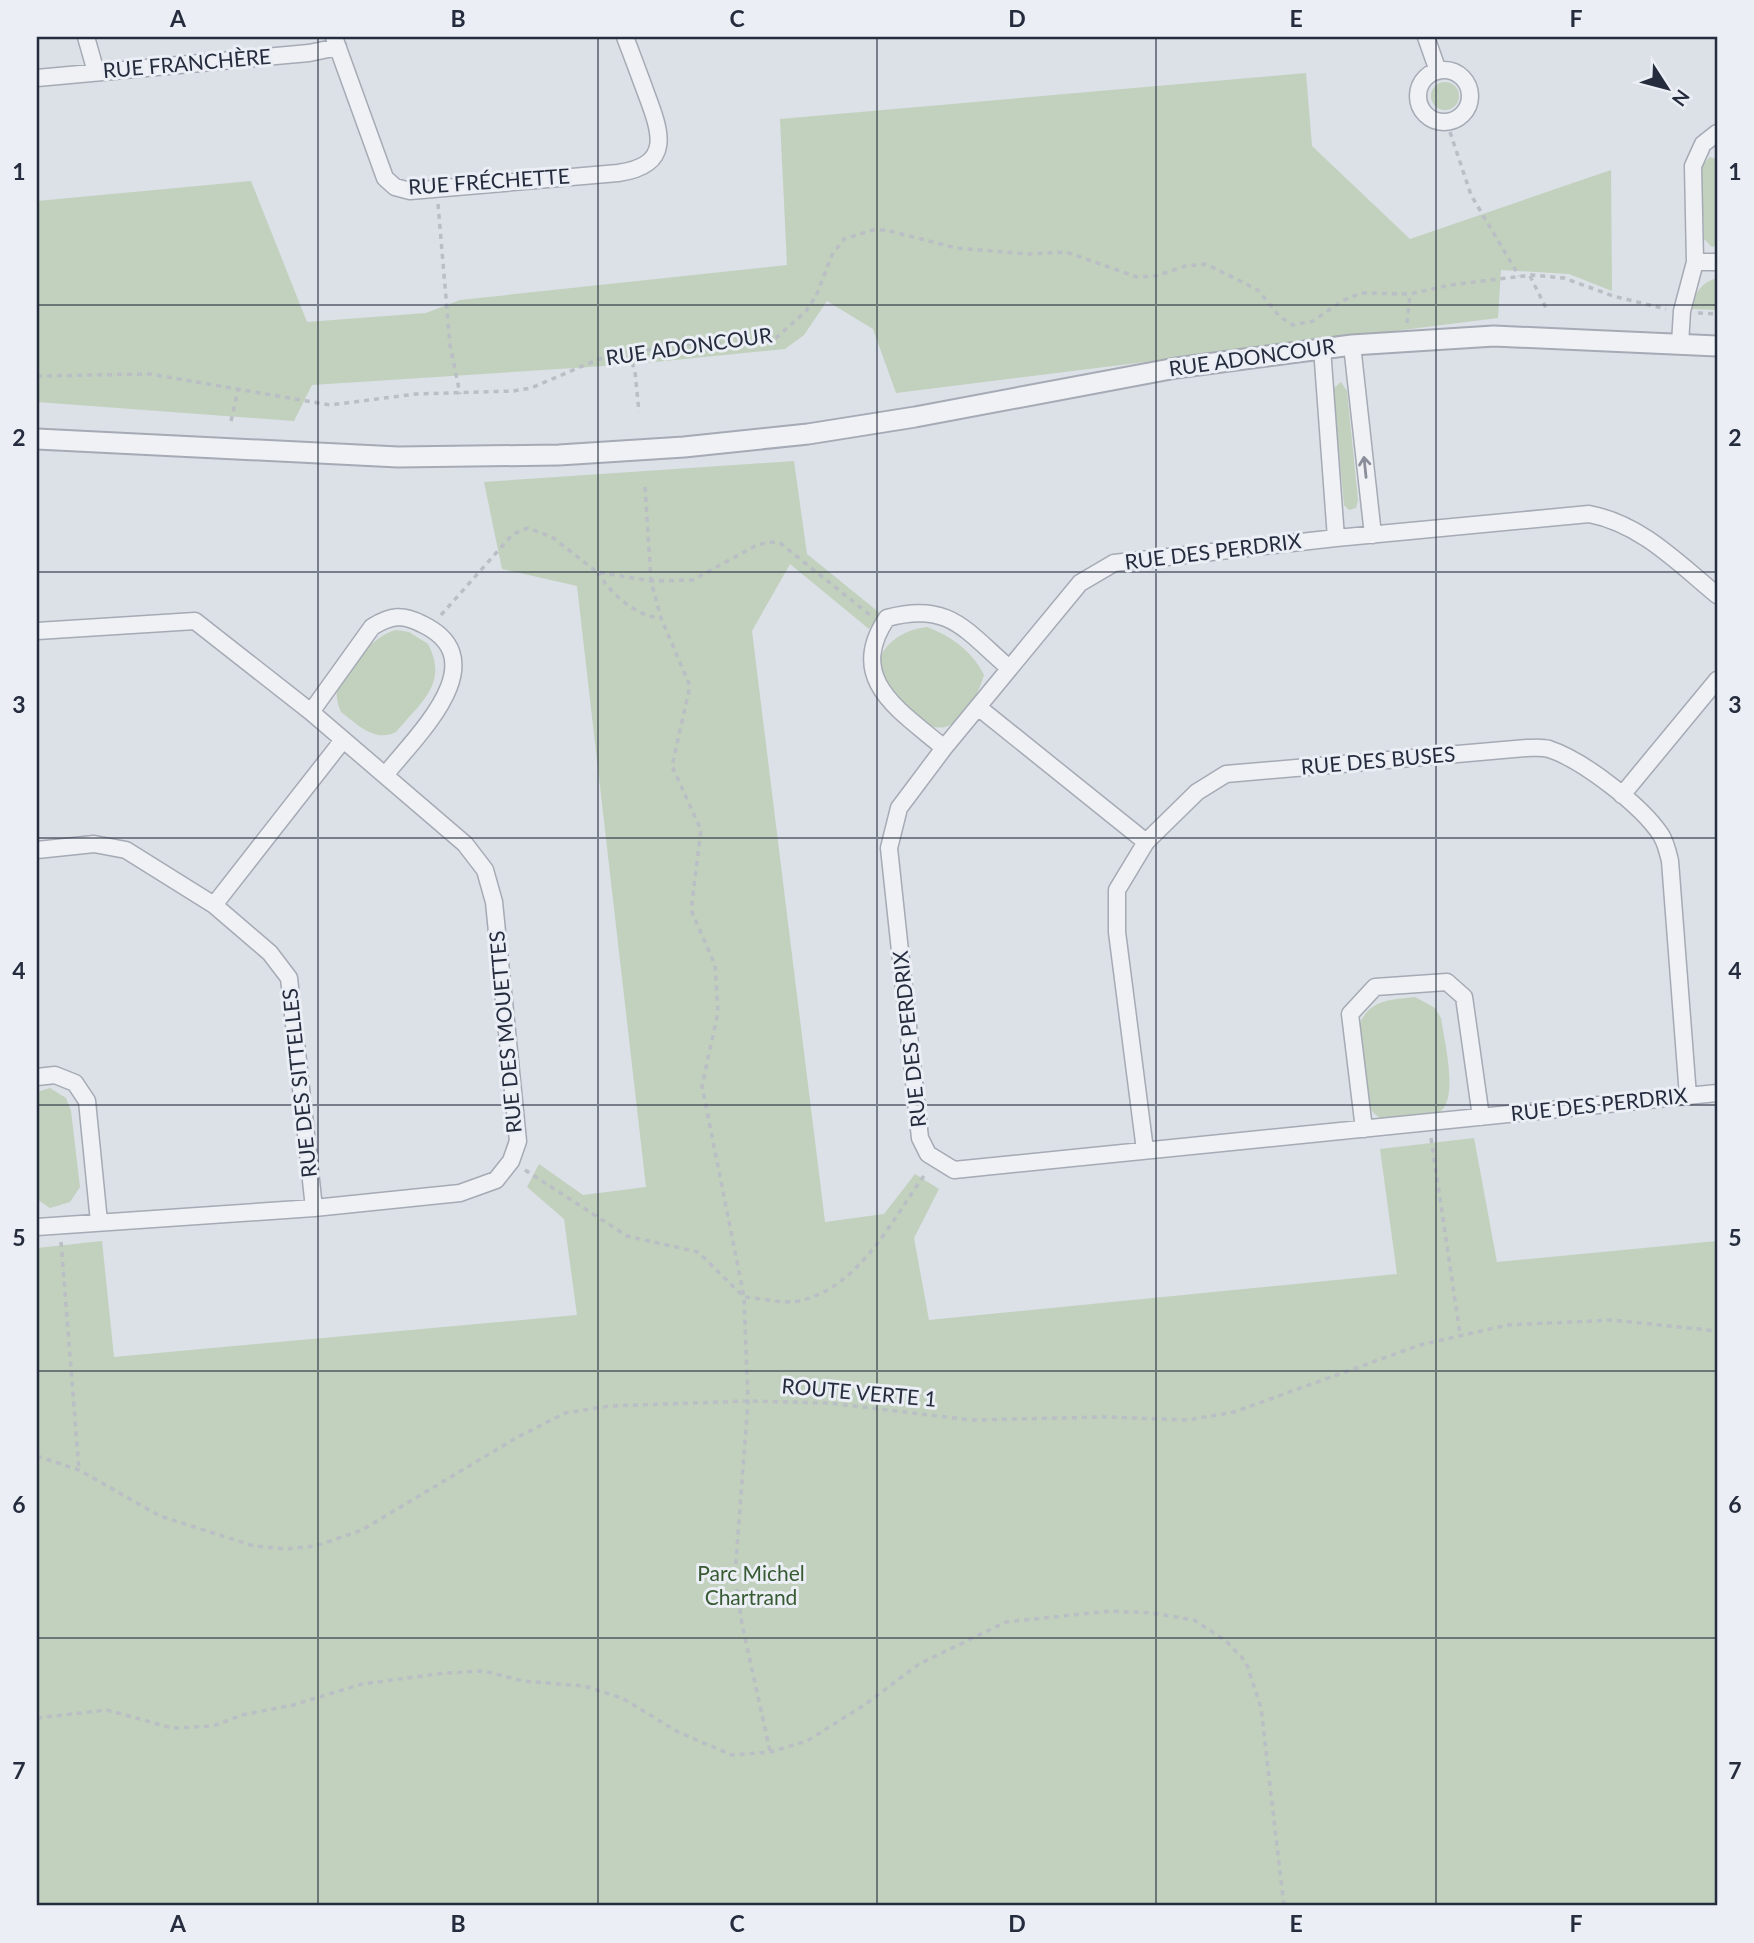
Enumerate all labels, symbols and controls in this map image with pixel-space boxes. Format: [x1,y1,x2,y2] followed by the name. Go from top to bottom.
[169,4,187,32] text: A
[450,4,466,32] text: B
[729,4,745,32] text: C
[1008,4,1026,32] text: D
[1289,4,1303,32] text: E
[1569,4,1583,32] text: F
[102,43,272,82] street label: RUE FRANCHÈRE
[1632,52,1702,122] north arrow
[1668,86,1695,111] text: N
[12,157,26,185] text: 1
[1728,157,1742,185] text: 1
[407,162,571,199] street label: RUE FRÉCHETTE
[604,321,774,370] street label: RUE ADONCOUR
[1167,332,1337,381] street label: RUE ADONCOUR
[12,423,26,451] text: 2
[1728,423,1742,451] text: 2
[1359,456,1372,479] one-way arrow
[1123,527,1303,574] street label: RUE DES PERDRIX
[12,690,26,718] text: 3
[1728,690,1742,718] text: 3
[1300,740,1456,779] street label: RUE DES BUSES
[483,930,526,1134] street label: RUE DES MOUETTES
[887,949,930,1129] street label: RUE DES PERDRIX
[12,956,26,984] text: 4
[1728,956,1742,984] text: 4
[276,987,321,1179] street label: RUE DES SITTELLES
[1509,1082,1689,1125] street label: RUE DES PERDRIX
[12,1223,26,1251] text: 5
[1728,1223,1742,1251] text: 5
[781,1372,938,1411] street label: ROUTE VERTE 1
[12,1490,26,1518] text: 6
[1728,1490,1742,1518] text: 6
[697,1560,805,1609] park label: Parc Michel Chartrand
[12,1756,26,1784] text: 7
[1728,1756,1742,1784] text: 7
[169,1909,187,1937] text: A
[450,1909,466,1937] text: B
[729,1909,745,1937] text: C
[1008,1909,1026,1937] text: D
[1289,1909,1303,1937] text: E
[1569,1909,1583,1937] text: F

